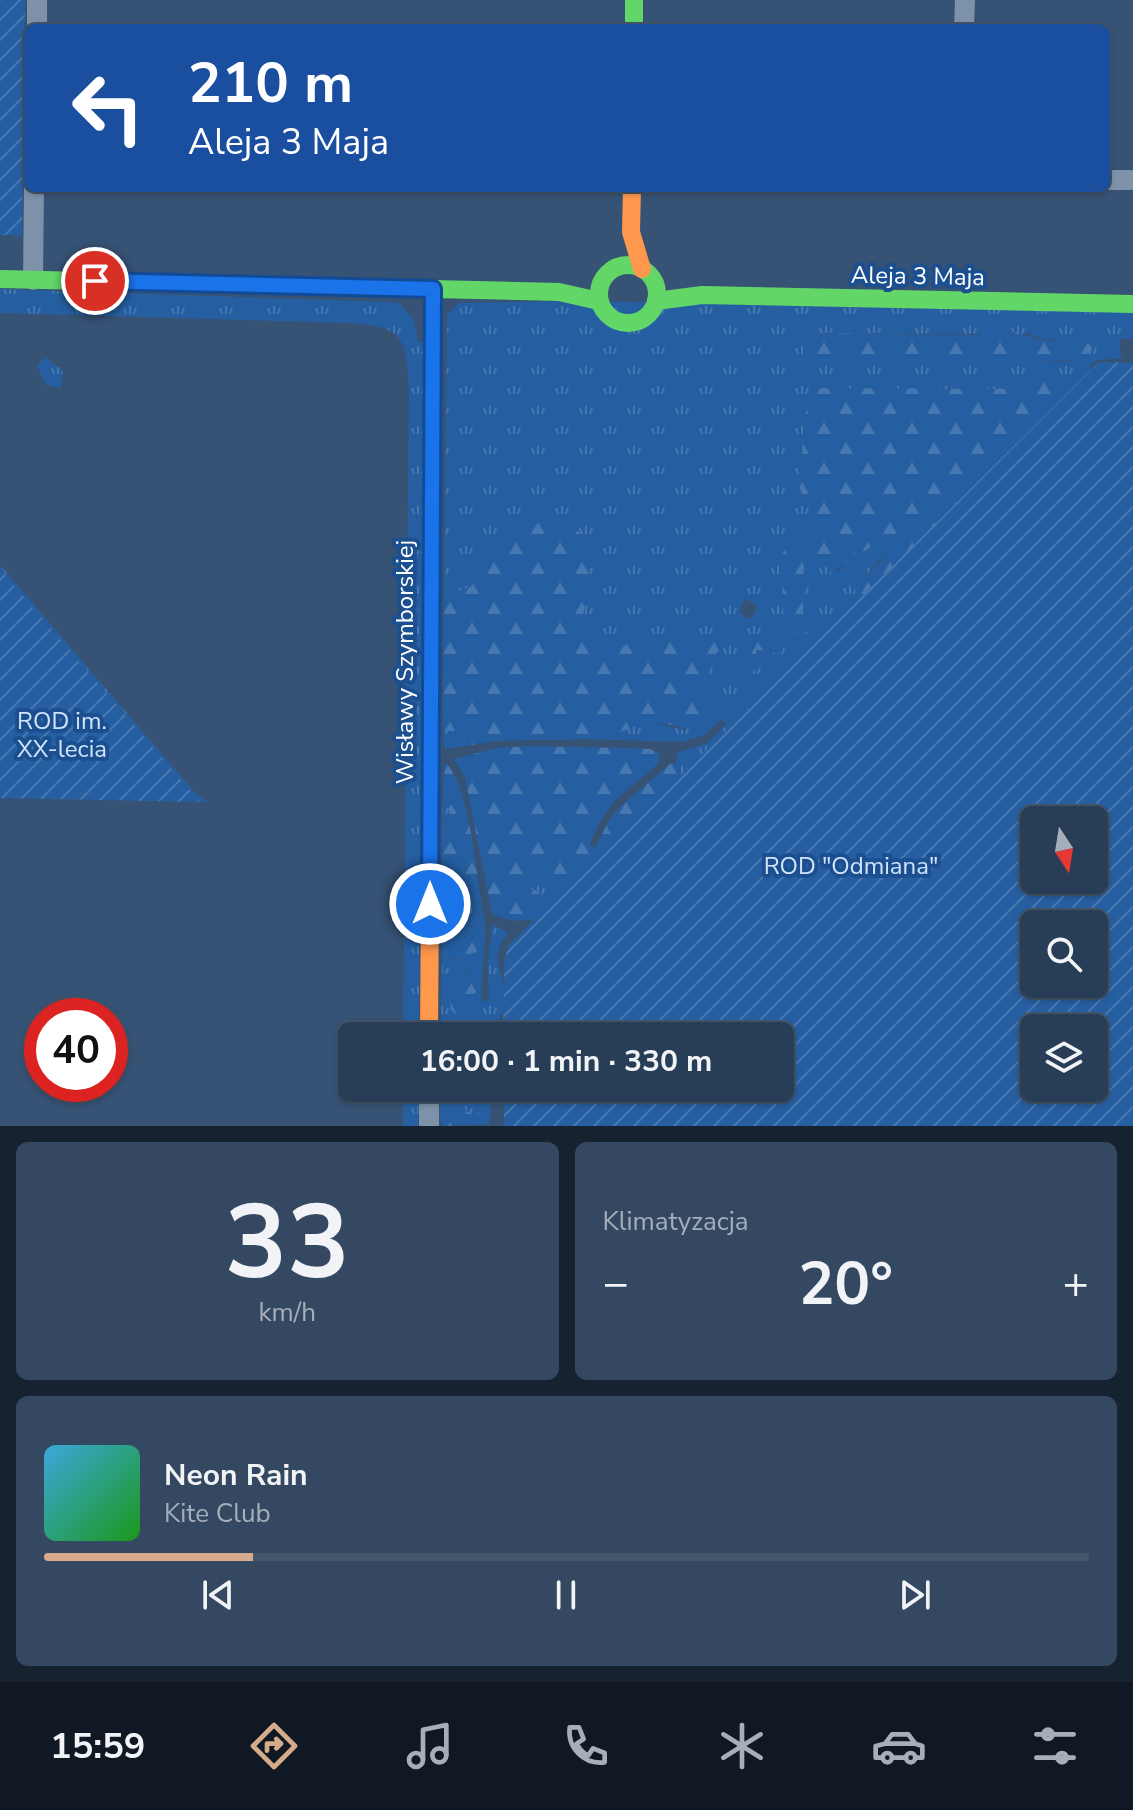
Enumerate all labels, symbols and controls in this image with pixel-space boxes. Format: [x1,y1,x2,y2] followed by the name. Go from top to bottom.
[188,45,353,122] text: 210 m
[56,56,160,160] icon: left
[188,118,389,167] text: Aleja 3 Maja
[61,247,129,315] pin
[73,259,117,303] icon: arrive
[851,259,985,293] street label: Aleja 3 Maja
[389,540,421,784] street label: Wisławy Szymborskiej
[17,705,107,765] park label: ROD im. XX-lecia
[1020,806,1108,894] north arrow
[1020,806,1108,1102] map controls
[764,850,938,882] park label: ROD "Odmiana"
[388,862,472,946] position arrow
[1020,910,1108,998] button: search
[24,998,128,1102] speed limit sign: 40
[1020,1014,1108,1102] button: layers
[420,1041,712,1082] text: 16:00 · 1 min · 330 m
[225,1172,350,1314] text: 33
[603,1204,749,1239] text: Klimatyzacja
[798,1243,893,1325] text: 20°
[603,1254,629,1314] text: −
[1063,1254,1089,1314] text: +
[259,1295,316,1330] text: km/h
[164,1455,308,1496] text: Neon Rain
[164,1496,271,1531] text: Kite Club
[196,1573,240,1617] icon: previous
[544,1573,588,1617] icon: pause
[893,1573,937,1617] icon: next
[246,1718,302,1774] icon: directions
[402,1718,458,1774] icon: music
[558,1718,614,1774] icon: phone
[714,1718,770,1774] icon: climate
[871,1718,927,1774] icon: car
[1027,1718,1083,1774] icon: filters
[50,1722,145,1771] text: 15:59

